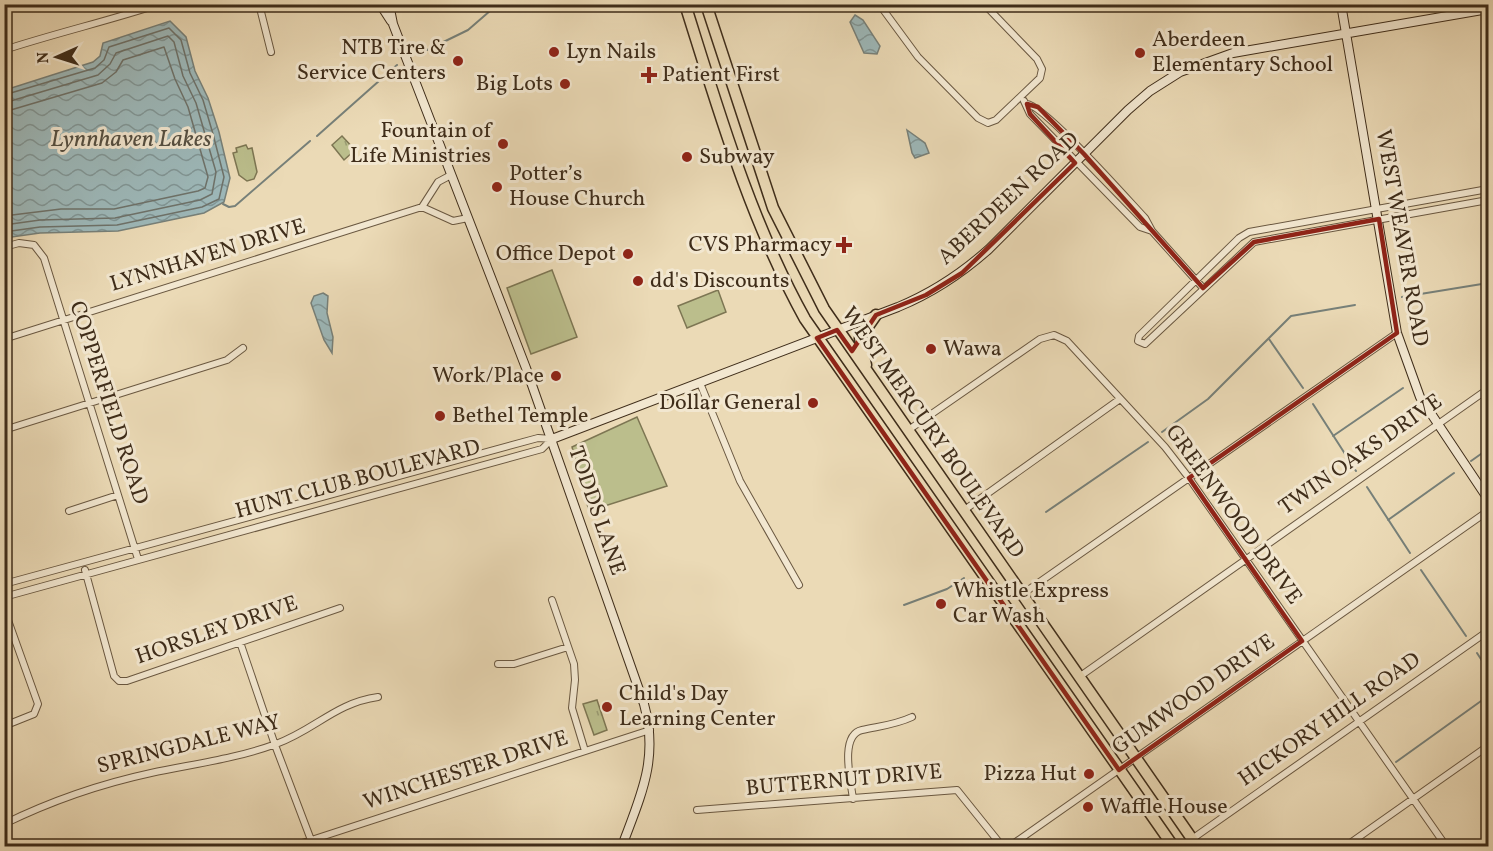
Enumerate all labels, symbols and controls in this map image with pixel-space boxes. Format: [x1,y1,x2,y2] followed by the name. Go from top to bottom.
[1152,25,1333,81] place label: Aberdeen Elementary School
[27,27,87,87] north arrow
[297,33,446,89] place label: NTB Tire & Service Centers
[566,37,656,68] place label: Lyn Nails
[547,45,561,59] marker: Lyn Nails
[1133,46,1147,60] marker: Aberdeen Elementary School
[33,51,55,64] text: N
[451,54,465,68] marker: NTB Tire & Service Centers
[662,60,780,91] place label: Patient First
[640,66,658,84] marker: Patient First
[476,69,553,100] place label: Big Lots
[558,77,572,91] marker: Big Lots
[350,116,493,172] place label: Fountain of Life Ministries
[51,123,212,157] water label: Lynnhaven Lakes
[932,125,1086,273] street label: ABERDEEN ROAD
[1367,127,1435,349] street label: WEST WEAVER ROAD
[496,137,510,151] marker: Fountain of Life Ministries
[699,142,775,173] place label: Subway
[680,150,694,164] marker: Subway
[509,159,645,215] place label: Potter’s House Church
[490,180,504,194] marker: Potter’s House Church
[106,212,310,300] street label: LYNNHAVEN DRIVE
[688,230,832,261] place label: CVS Pharmacy
[837,238,851,252] marker: CVS Pharmacy
[496,239,616,270] place label: Office Depot
[621,247,635,261] marker: Office Depot
[650,266,789,297] place label: dd's Discounts
[631,274,645,288] marker: dd's Discounts
[60,297,156,509] street label: COPPERFIELD ROAD
[833,301,1031,565] street label: WEST MERCURY BOULEVARD
[943,334,1002,365] place label: Wawa
[924,342,938,356] marker: Wawa
[432,361,544,392] place label: Work/Place
[549,369,563,383] marker: Work/Place
[1273,387,1449,523] street label: TWIN OAKS DRIVE
[659,388,801,419] place label: Dollar General
[806,396,820,410] marker: Dollar General
[452,401,588,432] place label: Bethel Temple
[433,409,447,423] marker: Bethel Temple
[1157,419,1309,611] street label: GREENWOOD DRIVE
[232,432,484,528] street label: HUNT CLUB BOULEVARD
[559,442,633,580] street label: TODDS LANE
[953,576,1109,632] place label: Whistle Express Car Wash
[132,589,302,673] street label: HORSLEY DRIVE
[934,597,948,611] marker: Whistle Express Car Wash
[1106,627,1282,763] street label: GUMWOOD DRIVE
[1233,645,1427,795] street label: HICKORY HILL ROAD
[619,679,776,735] place label: Child's Day Learning Center
[600,700,614,714] marker: Child's Day Learning Center
[94,707,284,783] street label: SPRINGDALE WAY
[360,723,572,819] street label: WINCHESTER DRIVE
[745,757,943,805] street label: BUTTERNUT DRIVE
[983,759,1077,790] place label: Pizza Hut
[1082,767,1096,781] marker: Pizza Hut
[1100,792,1228,823] place label: Waffle House
[1081,800,1095,814] marker: Waffle House

